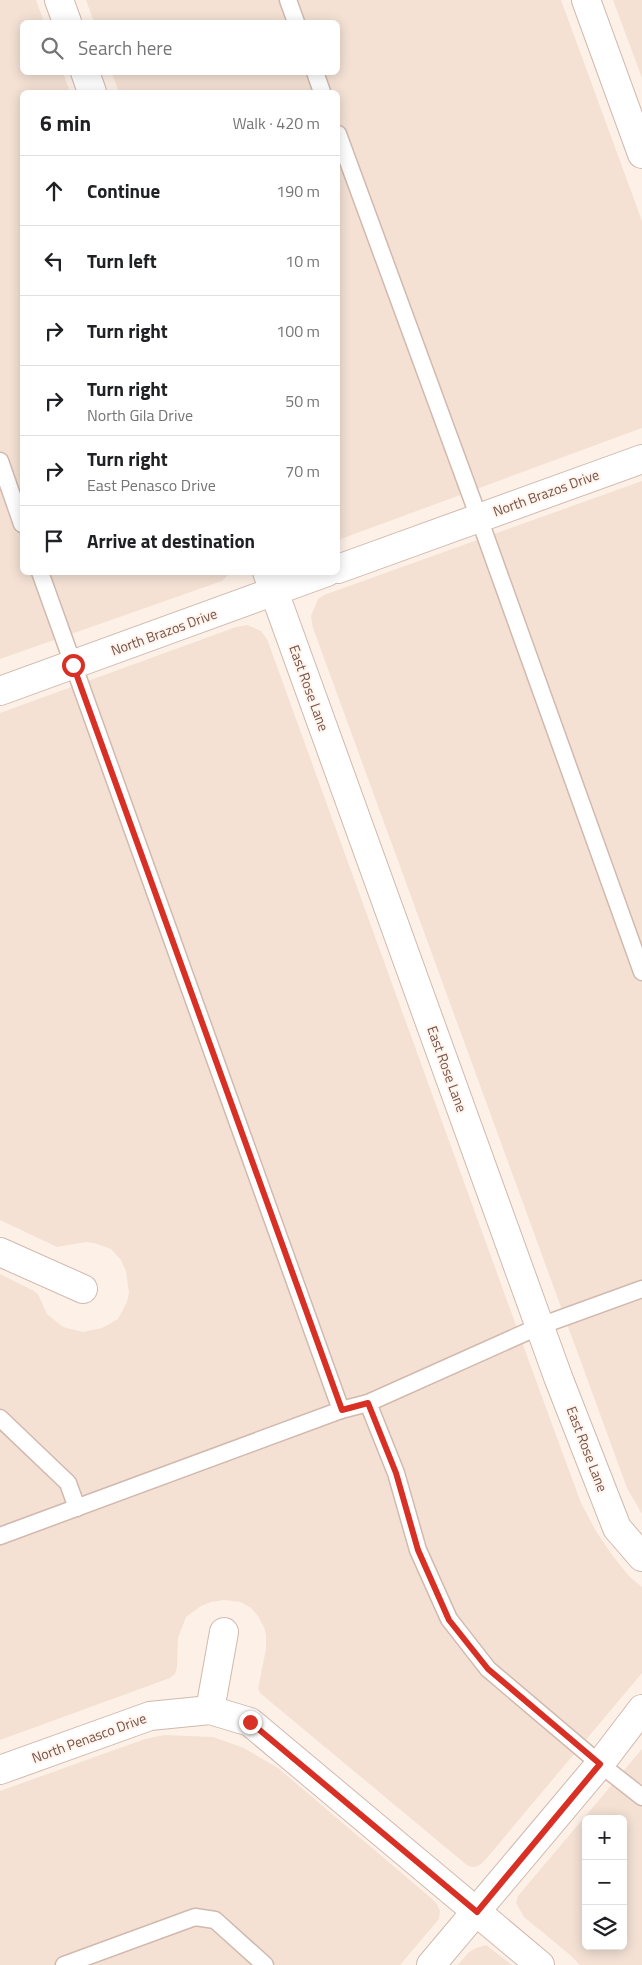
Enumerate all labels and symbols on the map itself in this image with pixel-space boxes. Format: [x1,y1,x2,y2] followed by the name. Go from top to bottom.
[490,464,602,521] street label: North Brazos Drive
[108,603,220,660] street label: North Brazos Drive
[284,642,335,734] street label: East Rose Lane
[62,654,85,677] route start
[422,1023,473,1115] street label: East Rose Lane
[562,1403,613,1495] street label: East Rose Lane
[29,1707,149,1768] street label: North Penasco Drive
[239,1711,262,1734] route end

